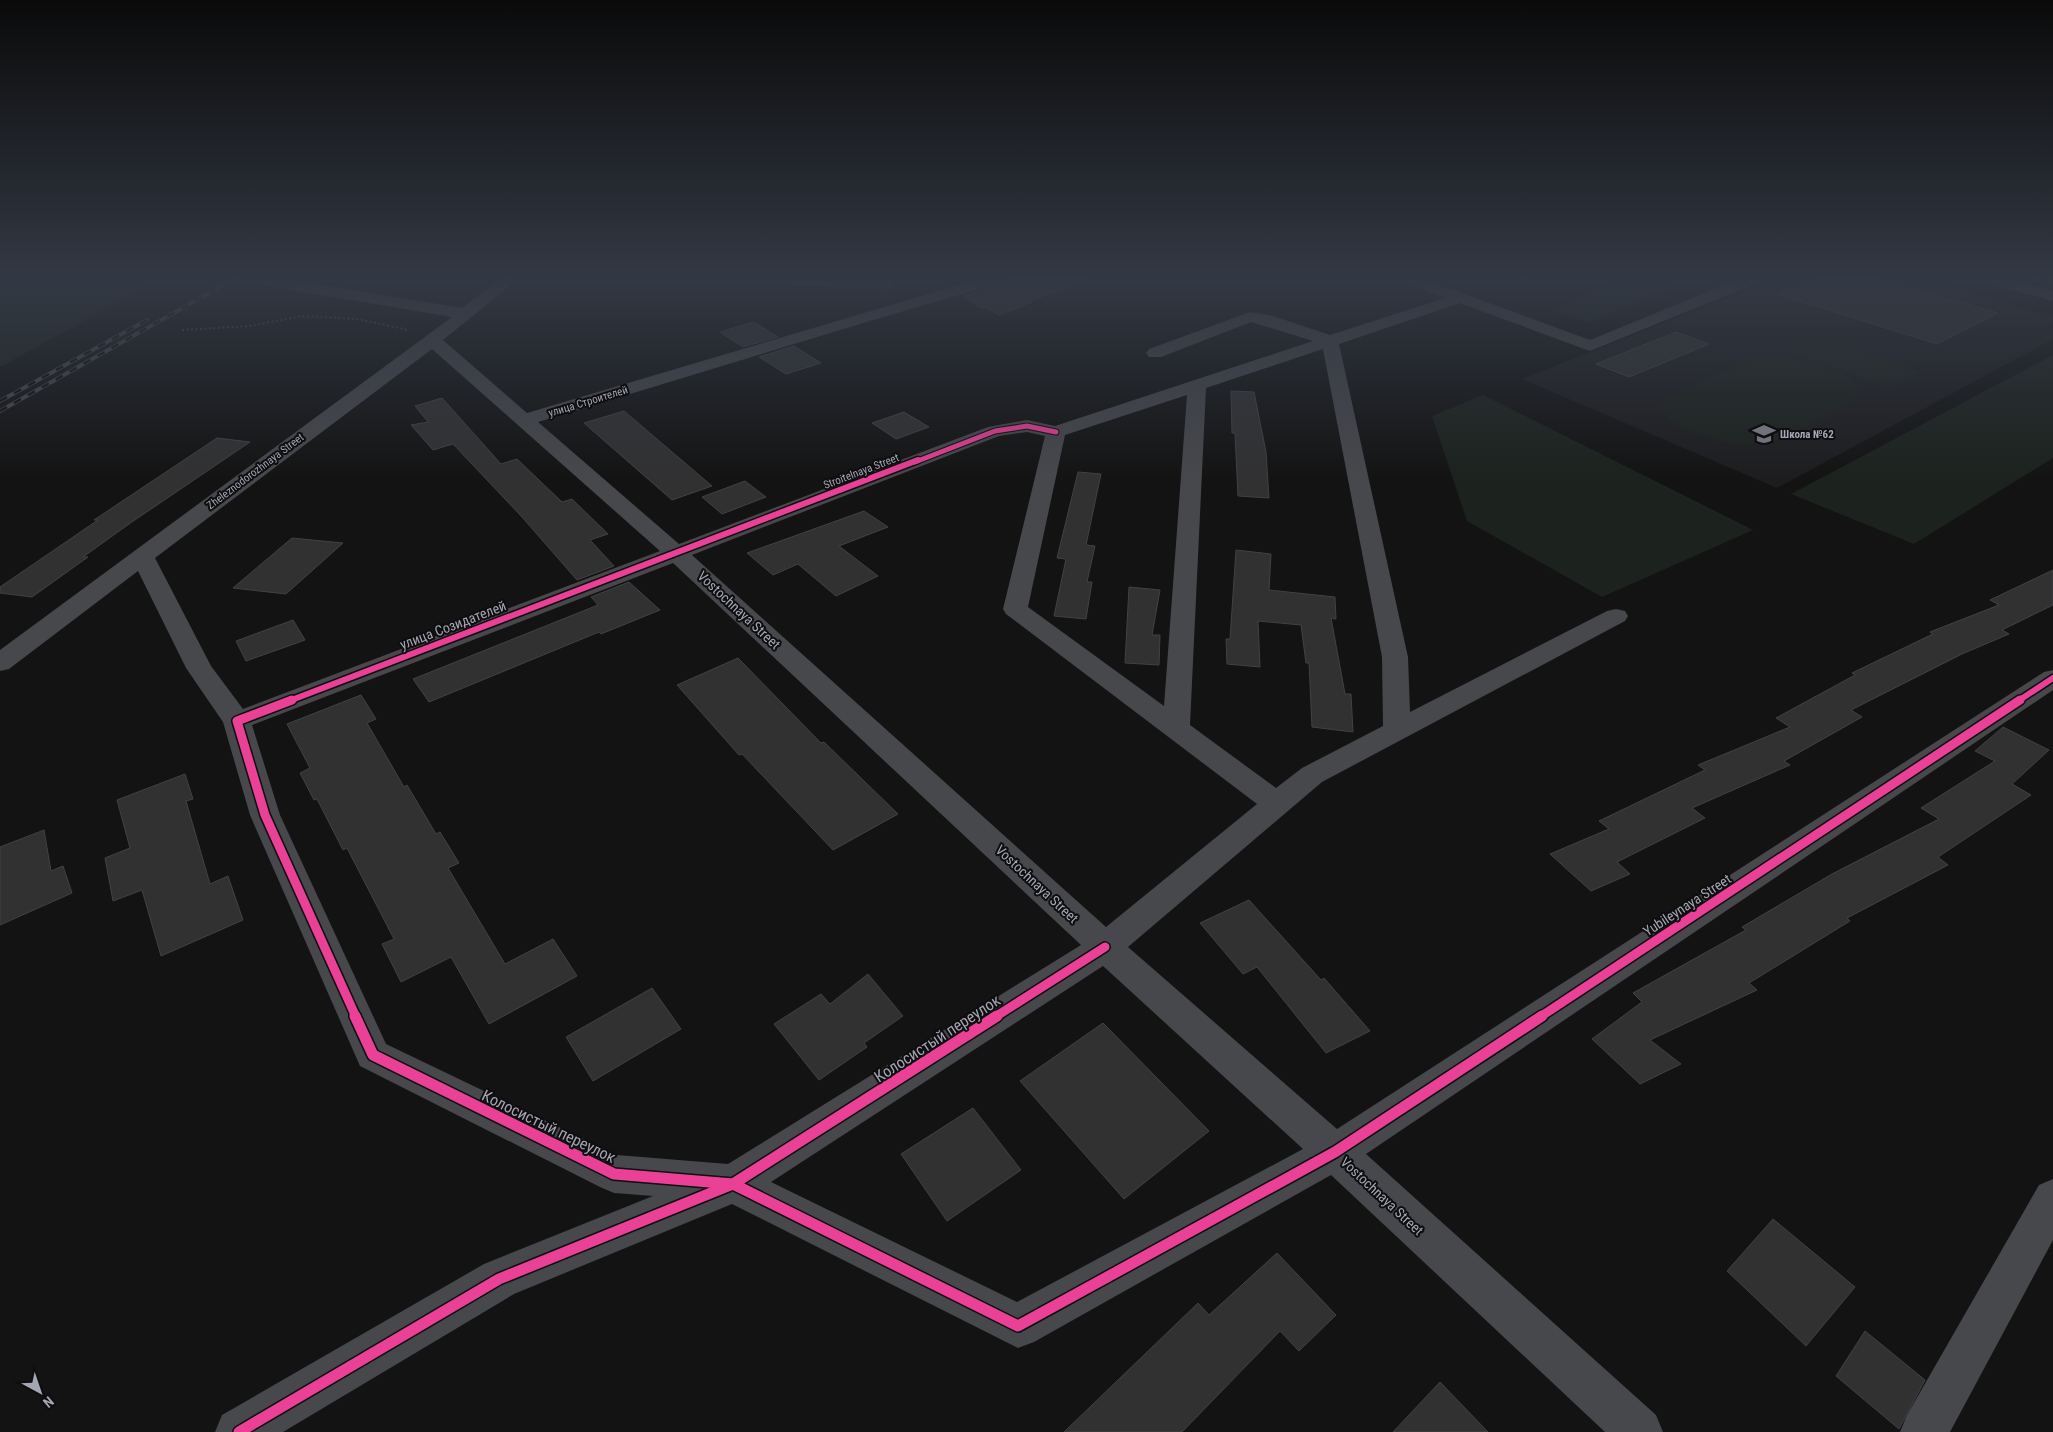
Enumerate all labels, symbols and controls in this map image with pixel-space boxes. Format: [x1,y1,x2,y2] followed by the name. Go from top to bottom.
[547,383,629,420] street label: улица Строителей
[1751,421,1777,447] school or university icon: Школа №62
[1780,428,1834,441] place label: Школа №62
[204,431,306,512] street label: Zheleznodorozhnaya Street
[822,451,901,492] street label: Stroitelnaya Street
[694,568,784,652] street label: Vostochnaya Street
[398,597,508,653] street label: улица Созидателей
[992,842,1082,926] street label: Vostochnaya Street
[1640,871,1734,939] street label: Yubileynaya Street
[871,990,1004,1086] street label: Колосистый переулок
[479,1086,619,1167] street label: Колосистый переулок
[1337,1154,1427,1238] street label: Vostochnaya Street
[15,1367,65,1417] north arrow
[40,1393,57,1411] text: N

